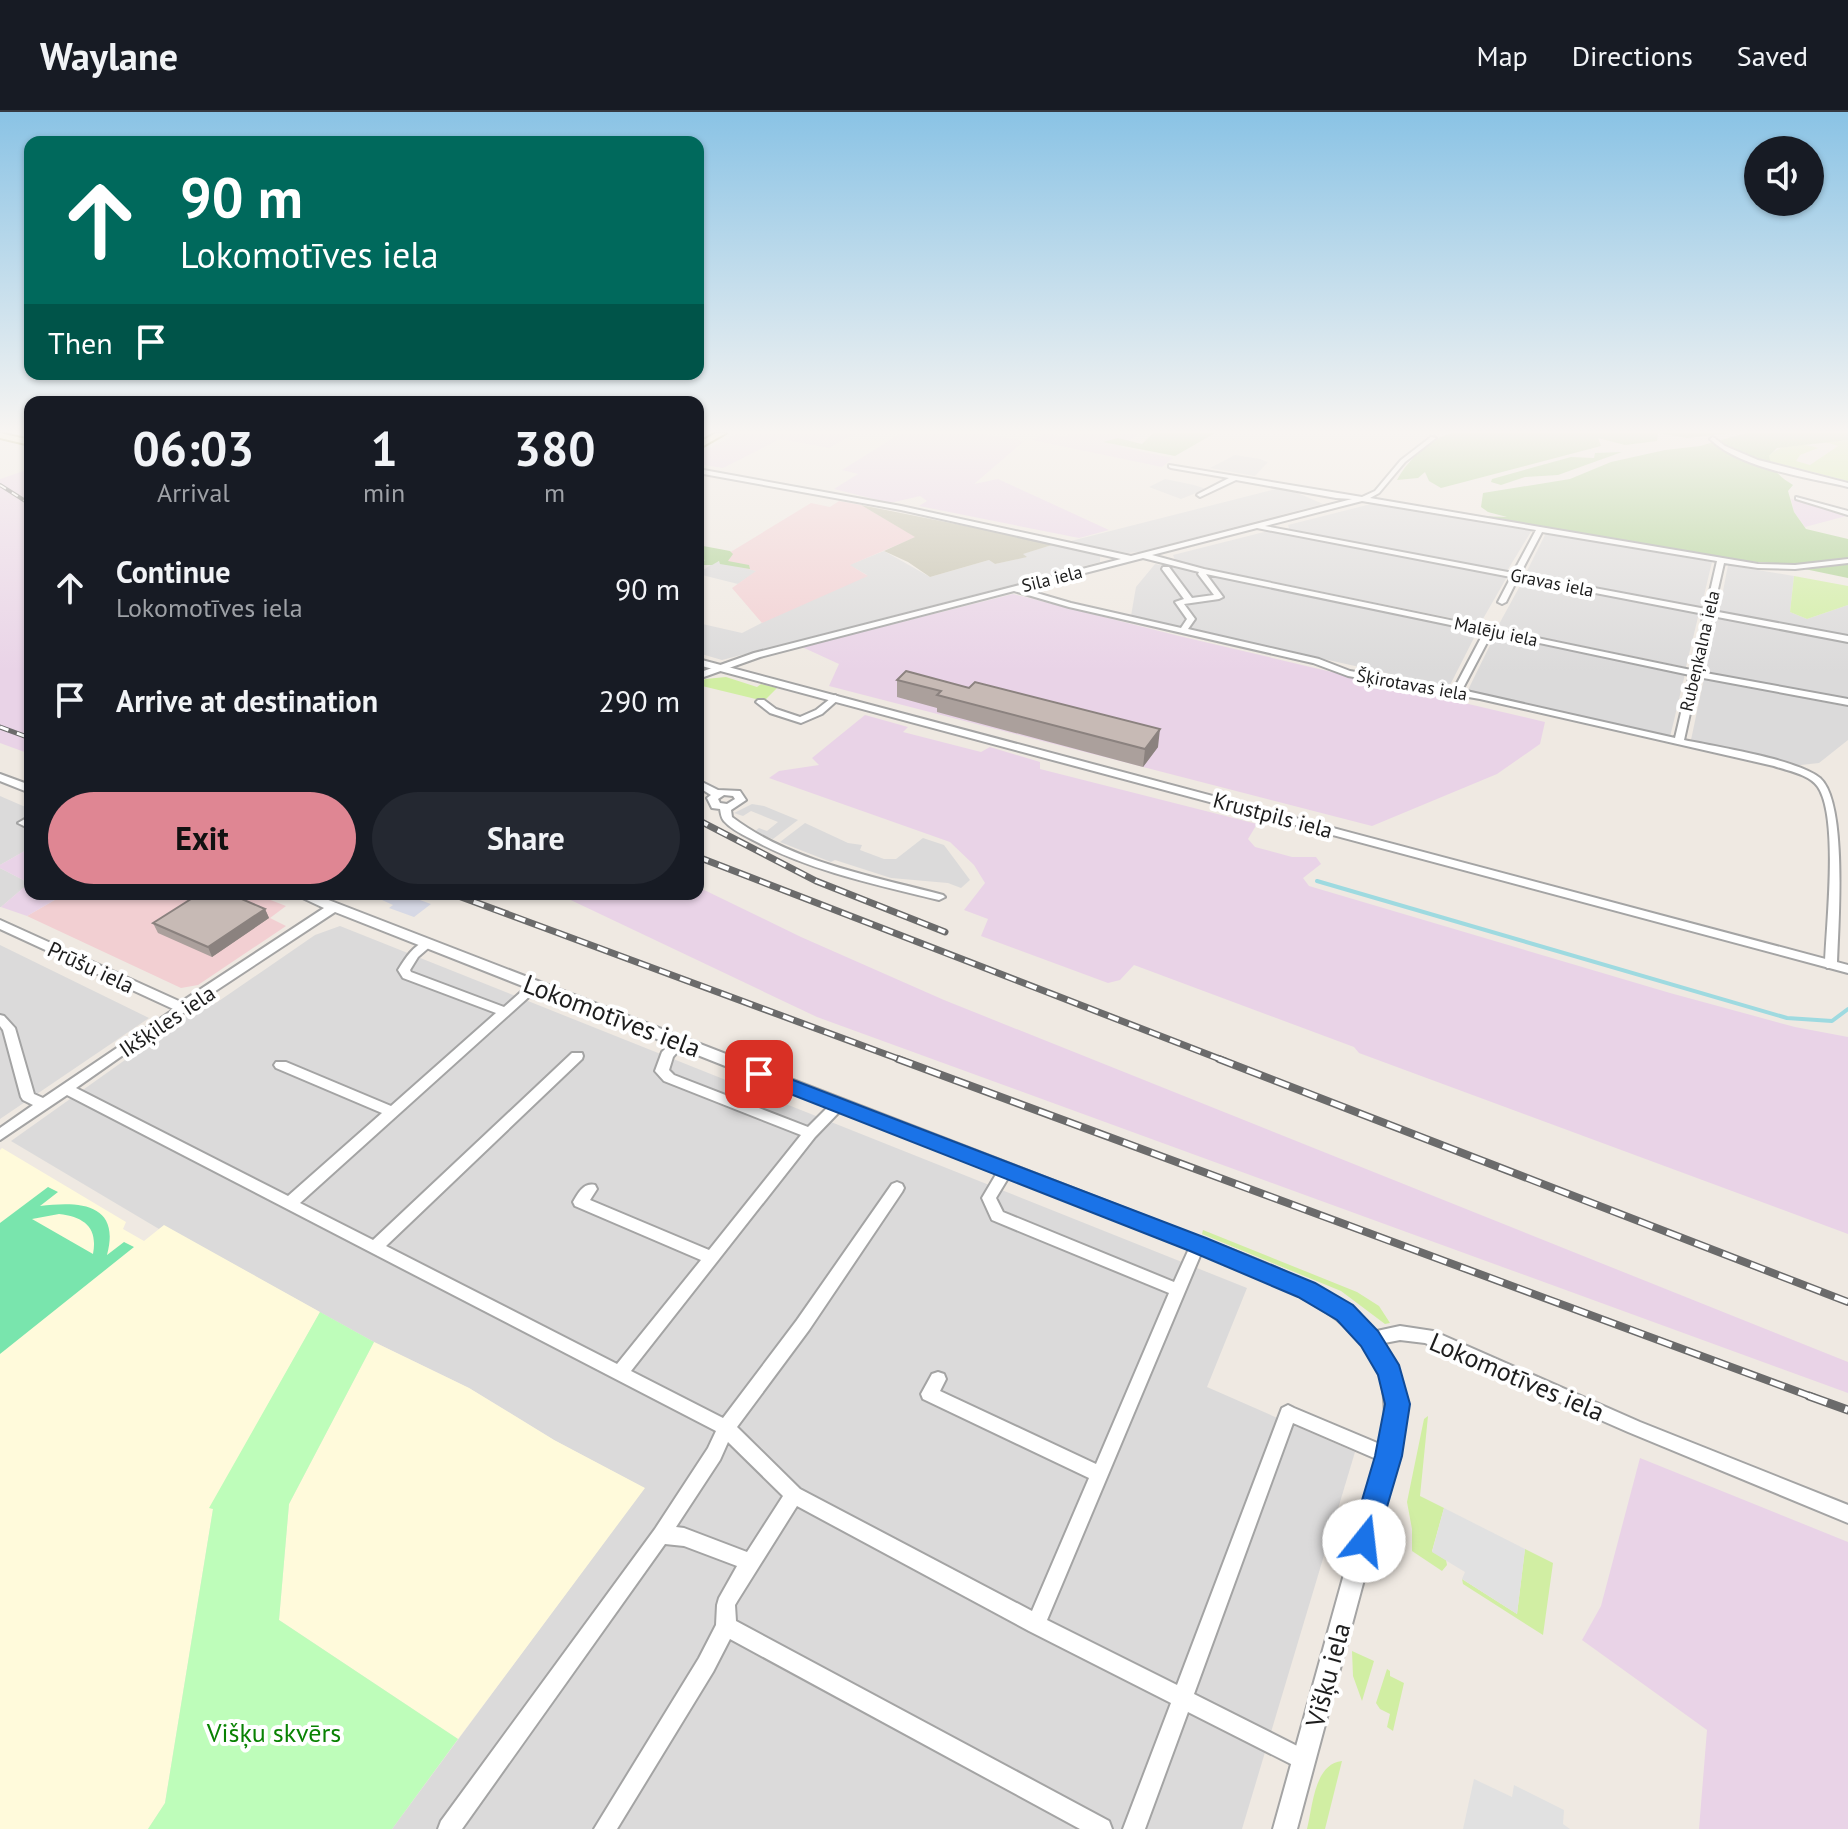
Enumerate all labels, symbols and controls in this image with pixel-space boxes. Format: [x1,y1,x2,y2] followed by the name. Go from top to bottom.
[40,31,178,80] text: Waylane
[1477,37,1528,74] text: Map
[1572,37,1693,74] text: Directions
[1737,37,1808,74] text: Saved
[1744,136,1824,216] map controls
[1744,136,1824,216] button: sound
[180,161,303,233] text: 90 m
[48,168,152,272] icon: ahead
[180,231,439,278] text: Lokomotīves iela
[129,320,173,364] icon: arrive
[48,323,113,362] text: Then
[133,417,254,479] text: 06:03
[370,417,398,479] text: 1
[514,417,595,479] text: 380
[157,476,230,509] text: Arrival
[363,476,405,509] text: min
[544,476,565,509] text: m
[116,552,230,591] text: Continue
[1019,560,1085,597] street label: Sila iela
[1509,563,1596,602] street label: Gravas iela
[48,566,92,610] icon: ahead
[615,569,680,608] text: 90 m
[1674,588,1725,714] street label: Rubeņkalna iela
[116,591,303,624] text: Lokomotīves iela
[1452,611,1540,652] street label: Malēju iela
[1355,663,1469,706] street label: Šķirotavas iela
[48,678,92,722] icon: arrive
[116,681,378,720] text: Arrive at destination
[599,681,680,720] text: 290 m
[1210,786,1336,844] street label: Krustpils iela
[48,792,356,884] button: Exit
[372,792,680,884] button: Share
[43,935,139,999] street label: Prūšu iela
[519,967,705,1064] street label: Lokomotīves iela
[114,979,220,1063] street label: Ikšķiles iela
[725,1040,793,1108] pin
[737,1052,781,1096] icon: arrive
[1425,1325,1610,1428] street label: Lokomotīves iela
[1322,1499,1406,1583] position arrow
[1298,1619,1357,1732] street label: Višķu iela
[206,1716,341,1749] park label: Višķu skvērs

